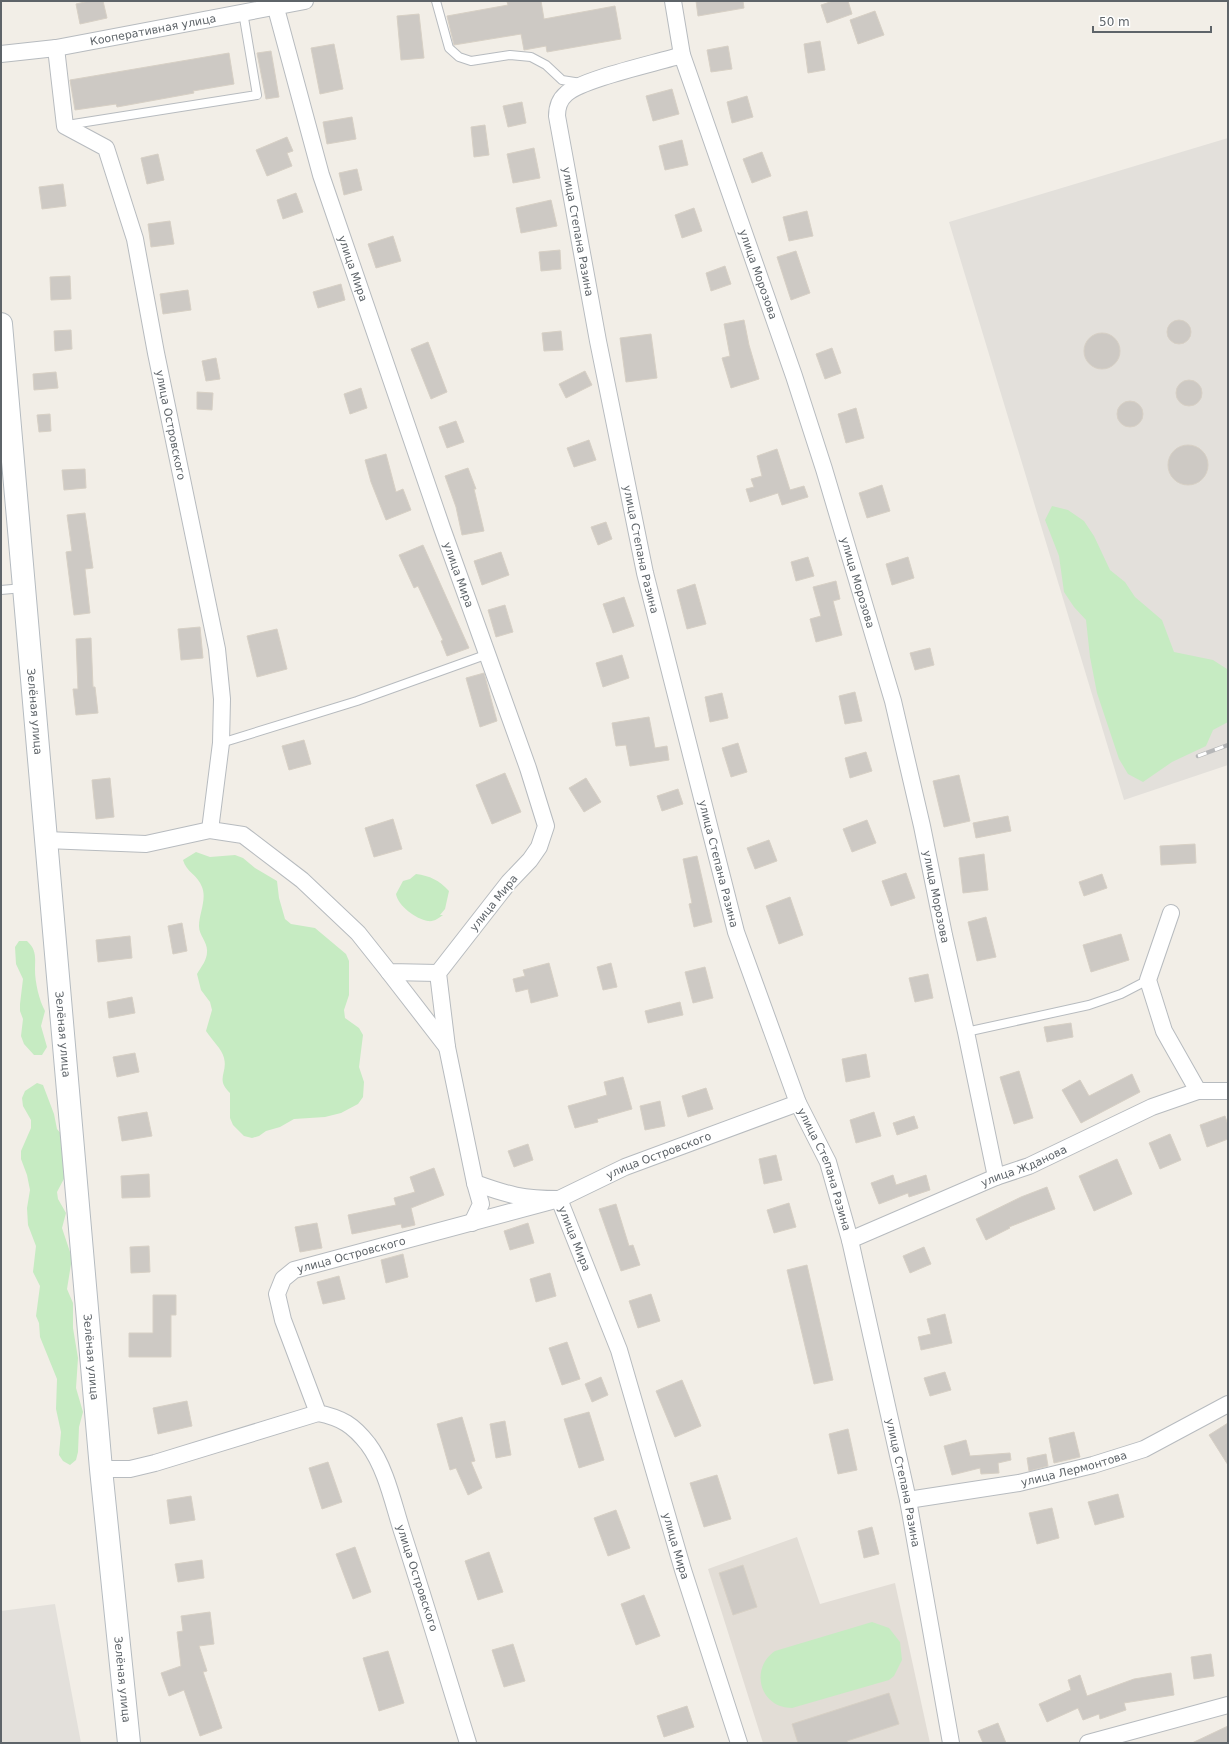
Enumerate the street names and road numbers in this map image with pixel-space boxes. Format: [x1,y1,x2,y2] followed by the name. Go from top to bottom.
[89,11,217,48] street label: Кооперативная улица
[560,166,596,297] street label: улица Степана Разина
[737,228,780,321] street label: улица Морозова
[336,234,370,303] street label: улица Мира
[153,369,189,481] street label: улица Островского
[621,484,662,615] street label: улица Степана Разина
[838,536,877,630] street label: улица Морозова
[441,540,476,609] street label: улица Мира
[25,668,45,755] street label: Зелёная улица
[696,799,741,929] street label: улица Степана Разина
[921,849,952,944] street label: улица Морозова
[467,872,521,934] street label: улица Мира
[53,991,73,1078] street label: Зелёная улица
[795,1106,854,1232] street label: улица Степана Разина
[604,1129,713,1182] street label: улица Островского
[979,1142,1069,1189] street label: улица Жданова
[556,1204,593,1273] street label: улица Мира
[296,1234,407,1275] street label: улица Островского
[81,1313,101,1401] street label: Зелёная улица
[884,1417,923,1548] street label: улица Степана Разина
[1020,1448,1128,1489] street label: улица Лермонтова
[660,1511,692,1581] street label: улица Мира
[394,1523,441,1633] street label: улица Островского
[112,1636,133,1723] street label: Зелёная улица

